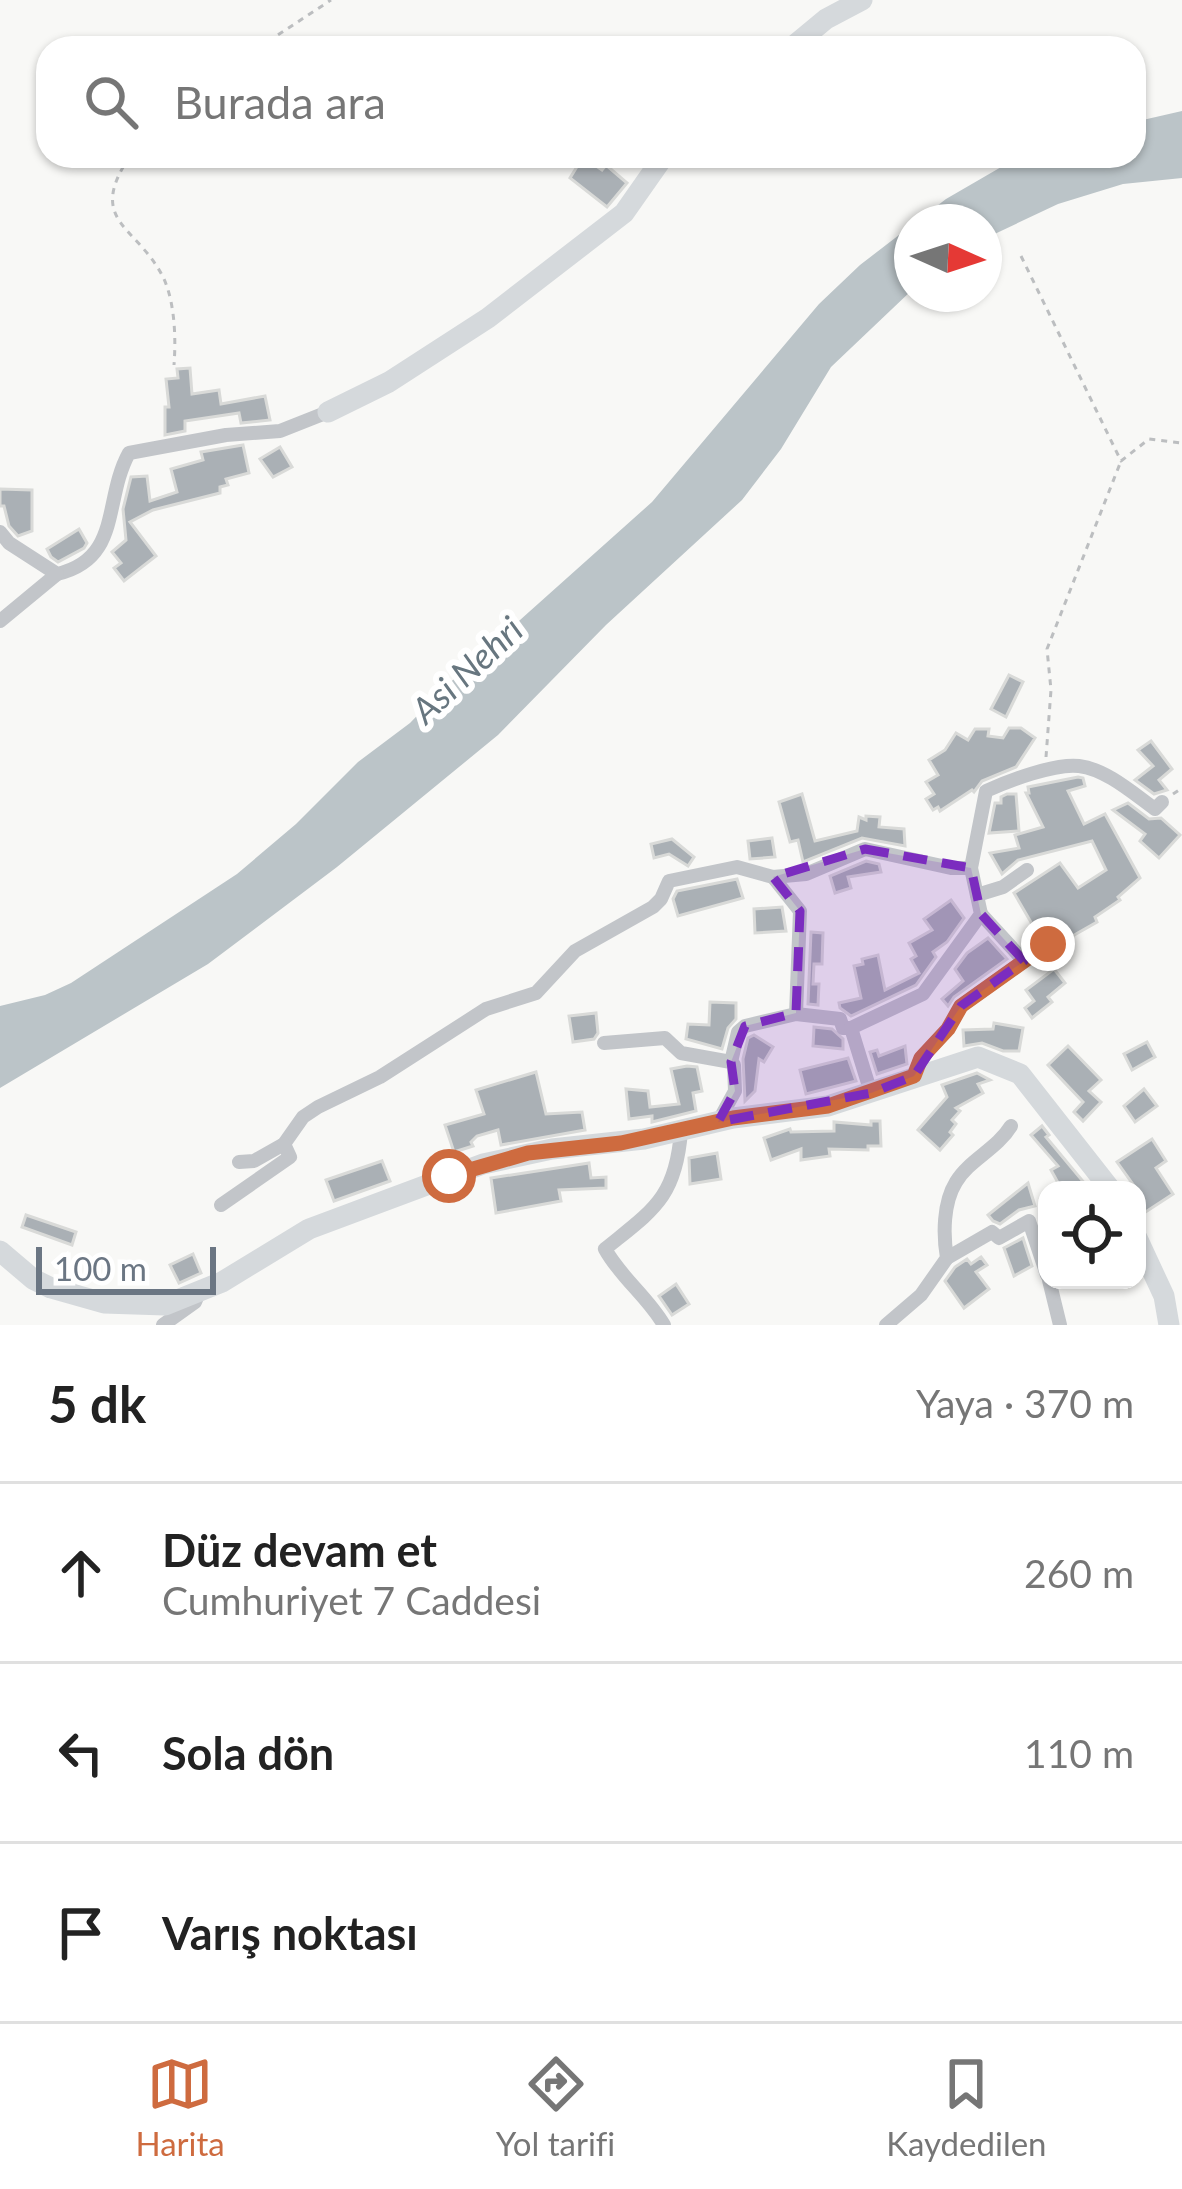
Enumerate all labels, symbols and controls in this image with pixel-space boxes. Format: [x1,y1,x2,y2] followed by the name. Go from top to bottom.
[36,36,1146,168] search box
[78,69,144,135] icon: search
[174,75,386,129] text: Burada ara
[894,204,1002,312] north arrow
[400,607,531,733] water label: Asi Nehri
[1021,917,1075,971] route end
[422,1149,476,1203] route start
[1038,1181,1146,1289] map controls
[1038,1181,1146,1289] button: locate
[36,1241,216,1294] scale bar
[54,1248,147,1288] text: 100 m
[48,1373,146,1434] text: 5 dk
[916,1380,1134,1426] text: Yaya · 370 m
[162,1523,437,1577] text: Düz devam et
[48,1540,114,1606] icon: ahead
[1024,1550,1134,1596] text: 260 m
[162,1577,541,1623] text: Cumhuriyet 7 Caddesi
[48,1720,114,1786] icon: left
[162,1726,334,1780] text: Sola dön
[1024,1730,1134,1776] text: 110 m
[48,1900,114,1966] icon: arrive
[162,1906,418,1960] text: Varış noktası
[135,2051,225,2163] tab: Harita
[496,2051,615,2163] tab: Yol tarifi
[886,2051,1047,2163] tab: Kaydedilen

